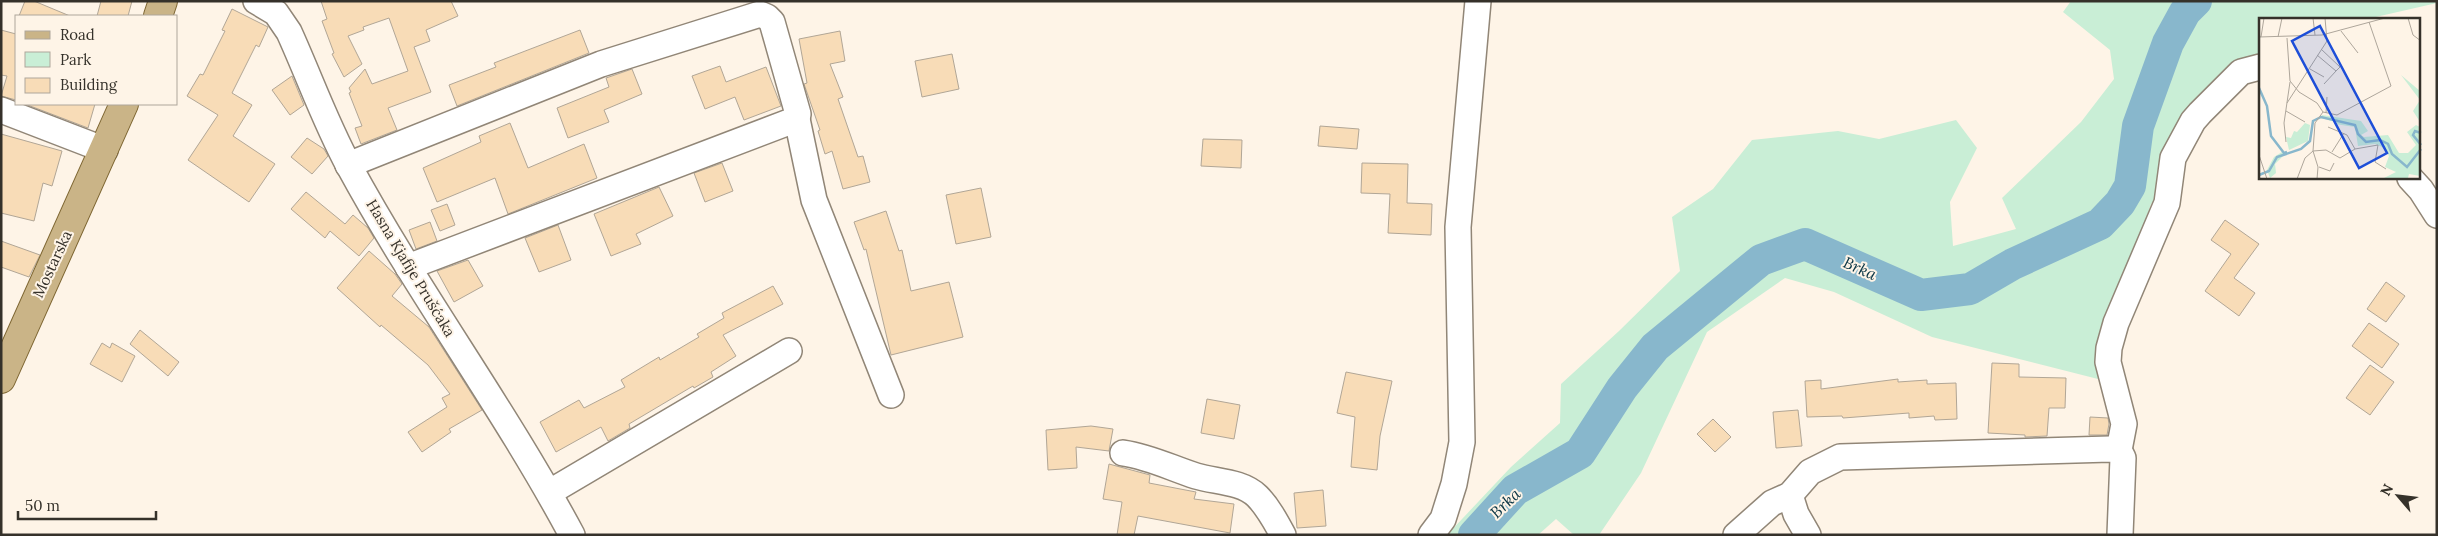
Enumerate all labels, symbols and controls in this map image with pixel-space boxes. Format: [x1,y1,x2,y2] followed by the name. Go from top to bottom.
[15,15,178,105] legend
[2259,18,2420,179] inset map
[60,25,95,44] text: Road
[60,50,91,69] text: Park
[60,75,118,94] text: Building
[362,196,460,341] street label: Hasna Kjafije Prušćaka
[28,227,76,301] street label: Mostarska
[1840,252,1880,284] water label: Brka
[2373,471,2423,521] north arrow
[2376,481,2397,499] text: N
[1486,484,1524,522] water label: Brka
[18,488,155,520] scale bar
[25,496,60,515] text: 50 m

